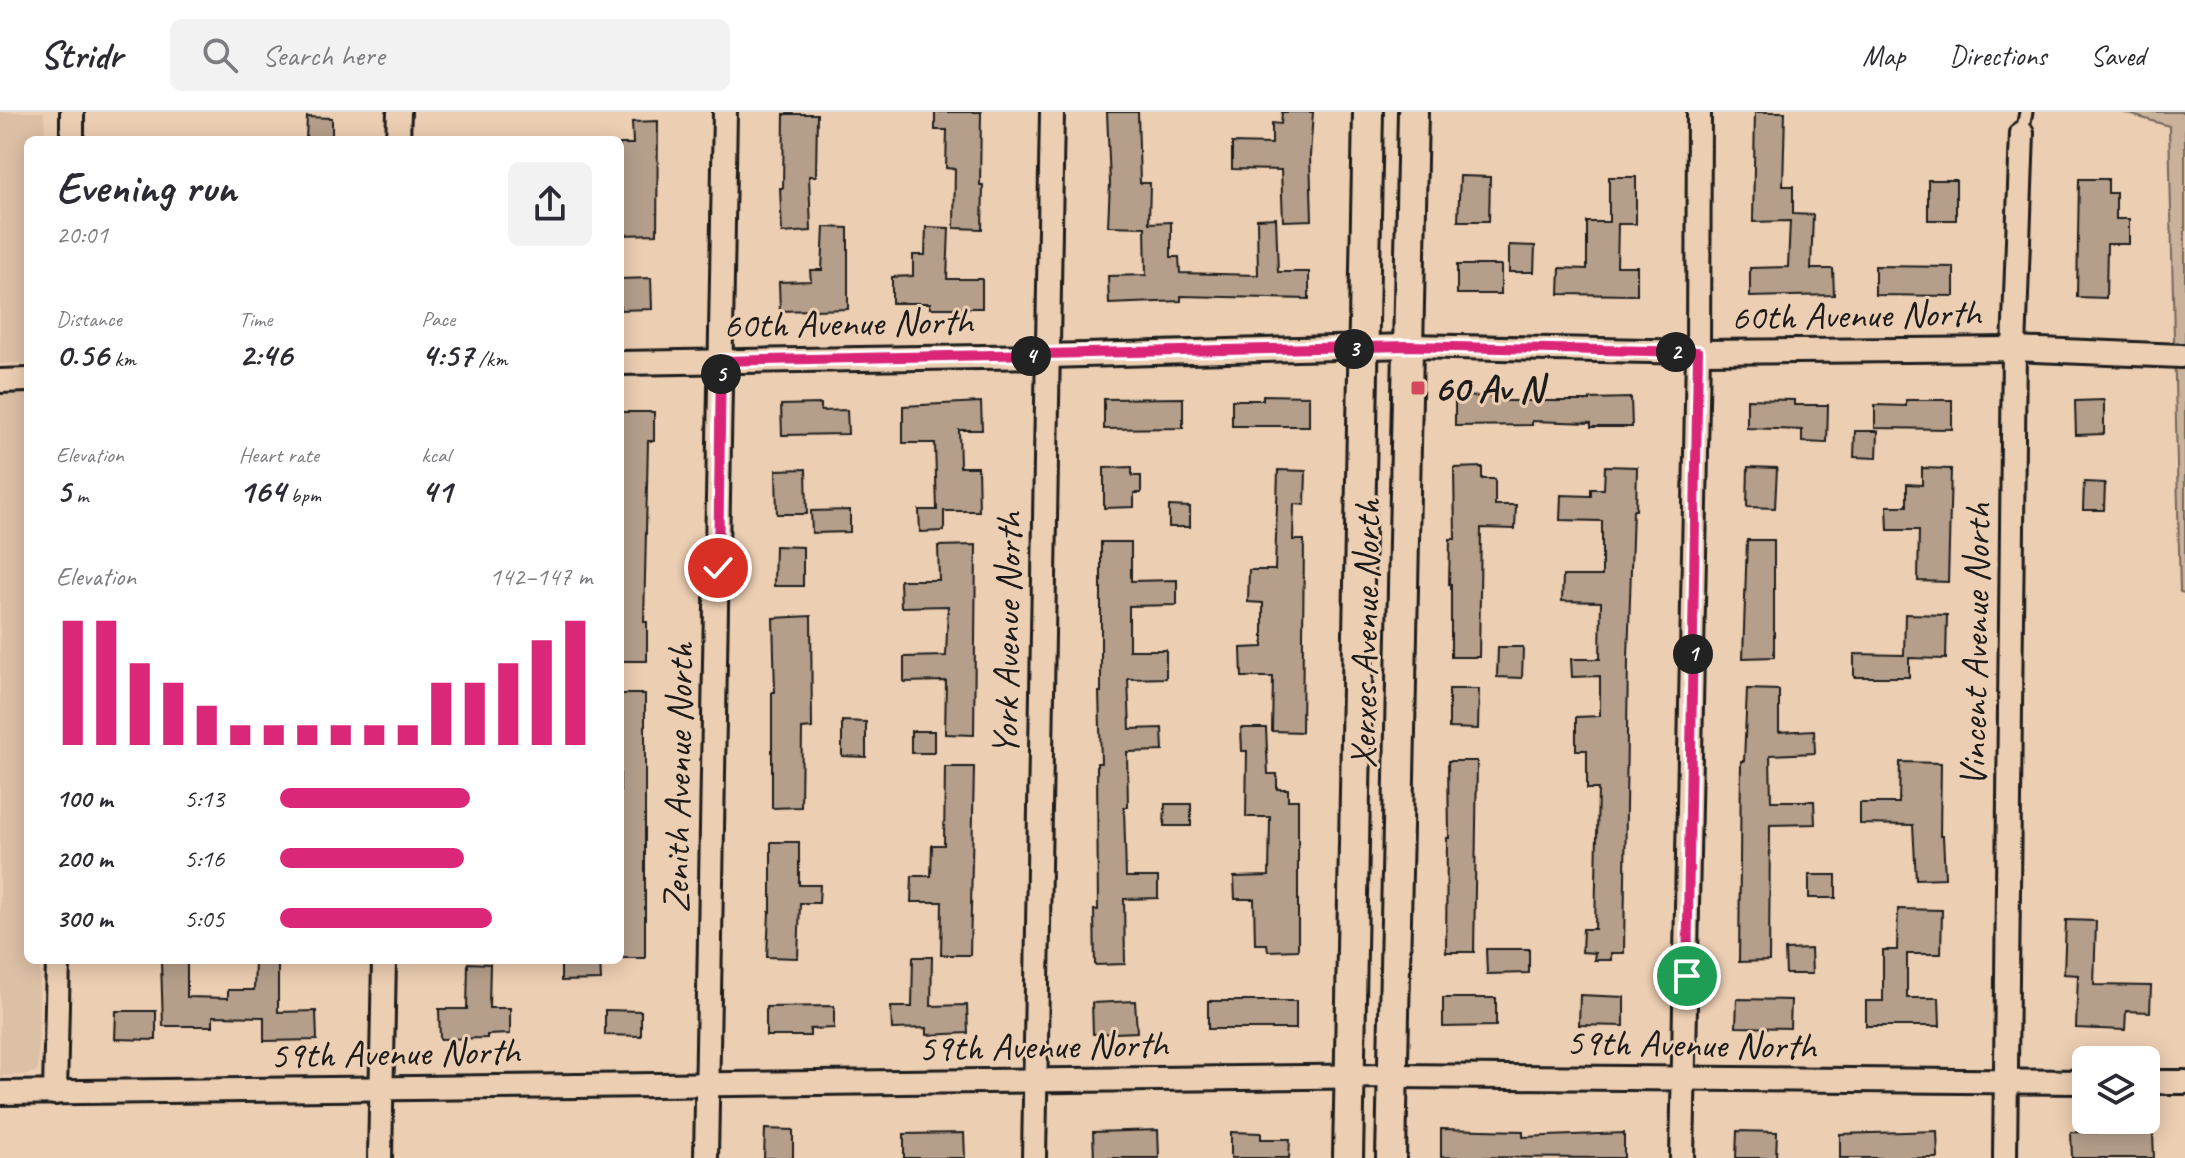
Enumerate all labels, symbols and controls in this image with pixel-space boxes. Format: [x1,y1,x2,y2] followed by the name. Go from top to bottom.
[170,19,730,91] search box
[40,32,122,79] text: Stridr
[198,33,242,77] icon: search
[262,36,384,74] text: Search here
[1862,38,1905,73] text: Map
[1949,38,2047,73] text: Directions
[2091,38,2145,73] text: Saved
[56,160,236,215] text: Evening run
[508,162,592,246] button: share
[56,218,108,251] text: 20:01
[1731,289,1984,341] street label: 60th Avenue North
[723,297,976,349] street label: 60th Avenue North
[56,305,122,333] text: Distance
[239,305,272,333] text: Time
[421,305,455,333] text: Pace
[1334,329,1374,369] pin: 3
[1656,332,1696,372] pin: 2
[56,333,109,376] text: 0.56
[239,333,292,376] text: 2:46
[421,333,473,376] text: 4:57
[1349,335,1359,363] text: 3
[1011,336,1051,376] pin: 4
[1671,338,1681,366] text: 2
[1026,342,1036,370] text: 4
[109,345,136,373] text: km
[473,345,507,373] text: /km
[701,354,741,394] pin: 5
[716,360,726,388] text: 5
[1434,365,1549,412] place label: 60 Av N
[1409,379,1427,397] marker: 60 Av N
[56,441,124,469] text: Elevation
[239,441,319,469] text: Heart rate
[421,441,450,469] text: kcal
[56,469,71,512] text: 5
[239,469,285,512] text: 164
[421,469,452,512] text: 41
[71,481,88,509] text: m
[285,481,321,509] text: bpm
[1339,497,1391,769] street label: Xerxes Avenue North
[1949,502,2001,787] street label: Vincent Avenue North
[981,509,1033,756] street label: York Avenue North
[684,534,752,602] pin
[696,546,740,590] icon: check
[56,560,136,593] text: Elevation
[489,560,592,593] text: 142–147 m
[1673,634,1713,674] pin: 1
[1688,640,1698,668] text: 1
[652,641,704,913] street label: Zenith Avenue North
[56,782,112,815] text: 100 m
[184,782,224,815] text: 5:13
[56,842,112,875] text: 200 m
[184,842,224,875] text: 5:16
[56,902,112,935] text: 300 m
[184,902,224,935] text: 5:05
[1653,942,1721,1010] pin
[1665,954,1709,998] icon: arrive
[1566,1018,1819,1070] street label: 59th Avenue North
[918,1020,1171,1072] street label: 59th Avenue North
[270,1027,523,1079] street label: 59th Avenue North
[2072,1046,2160,1134] map controls
[2072,1046,2160,1134] button: layers

